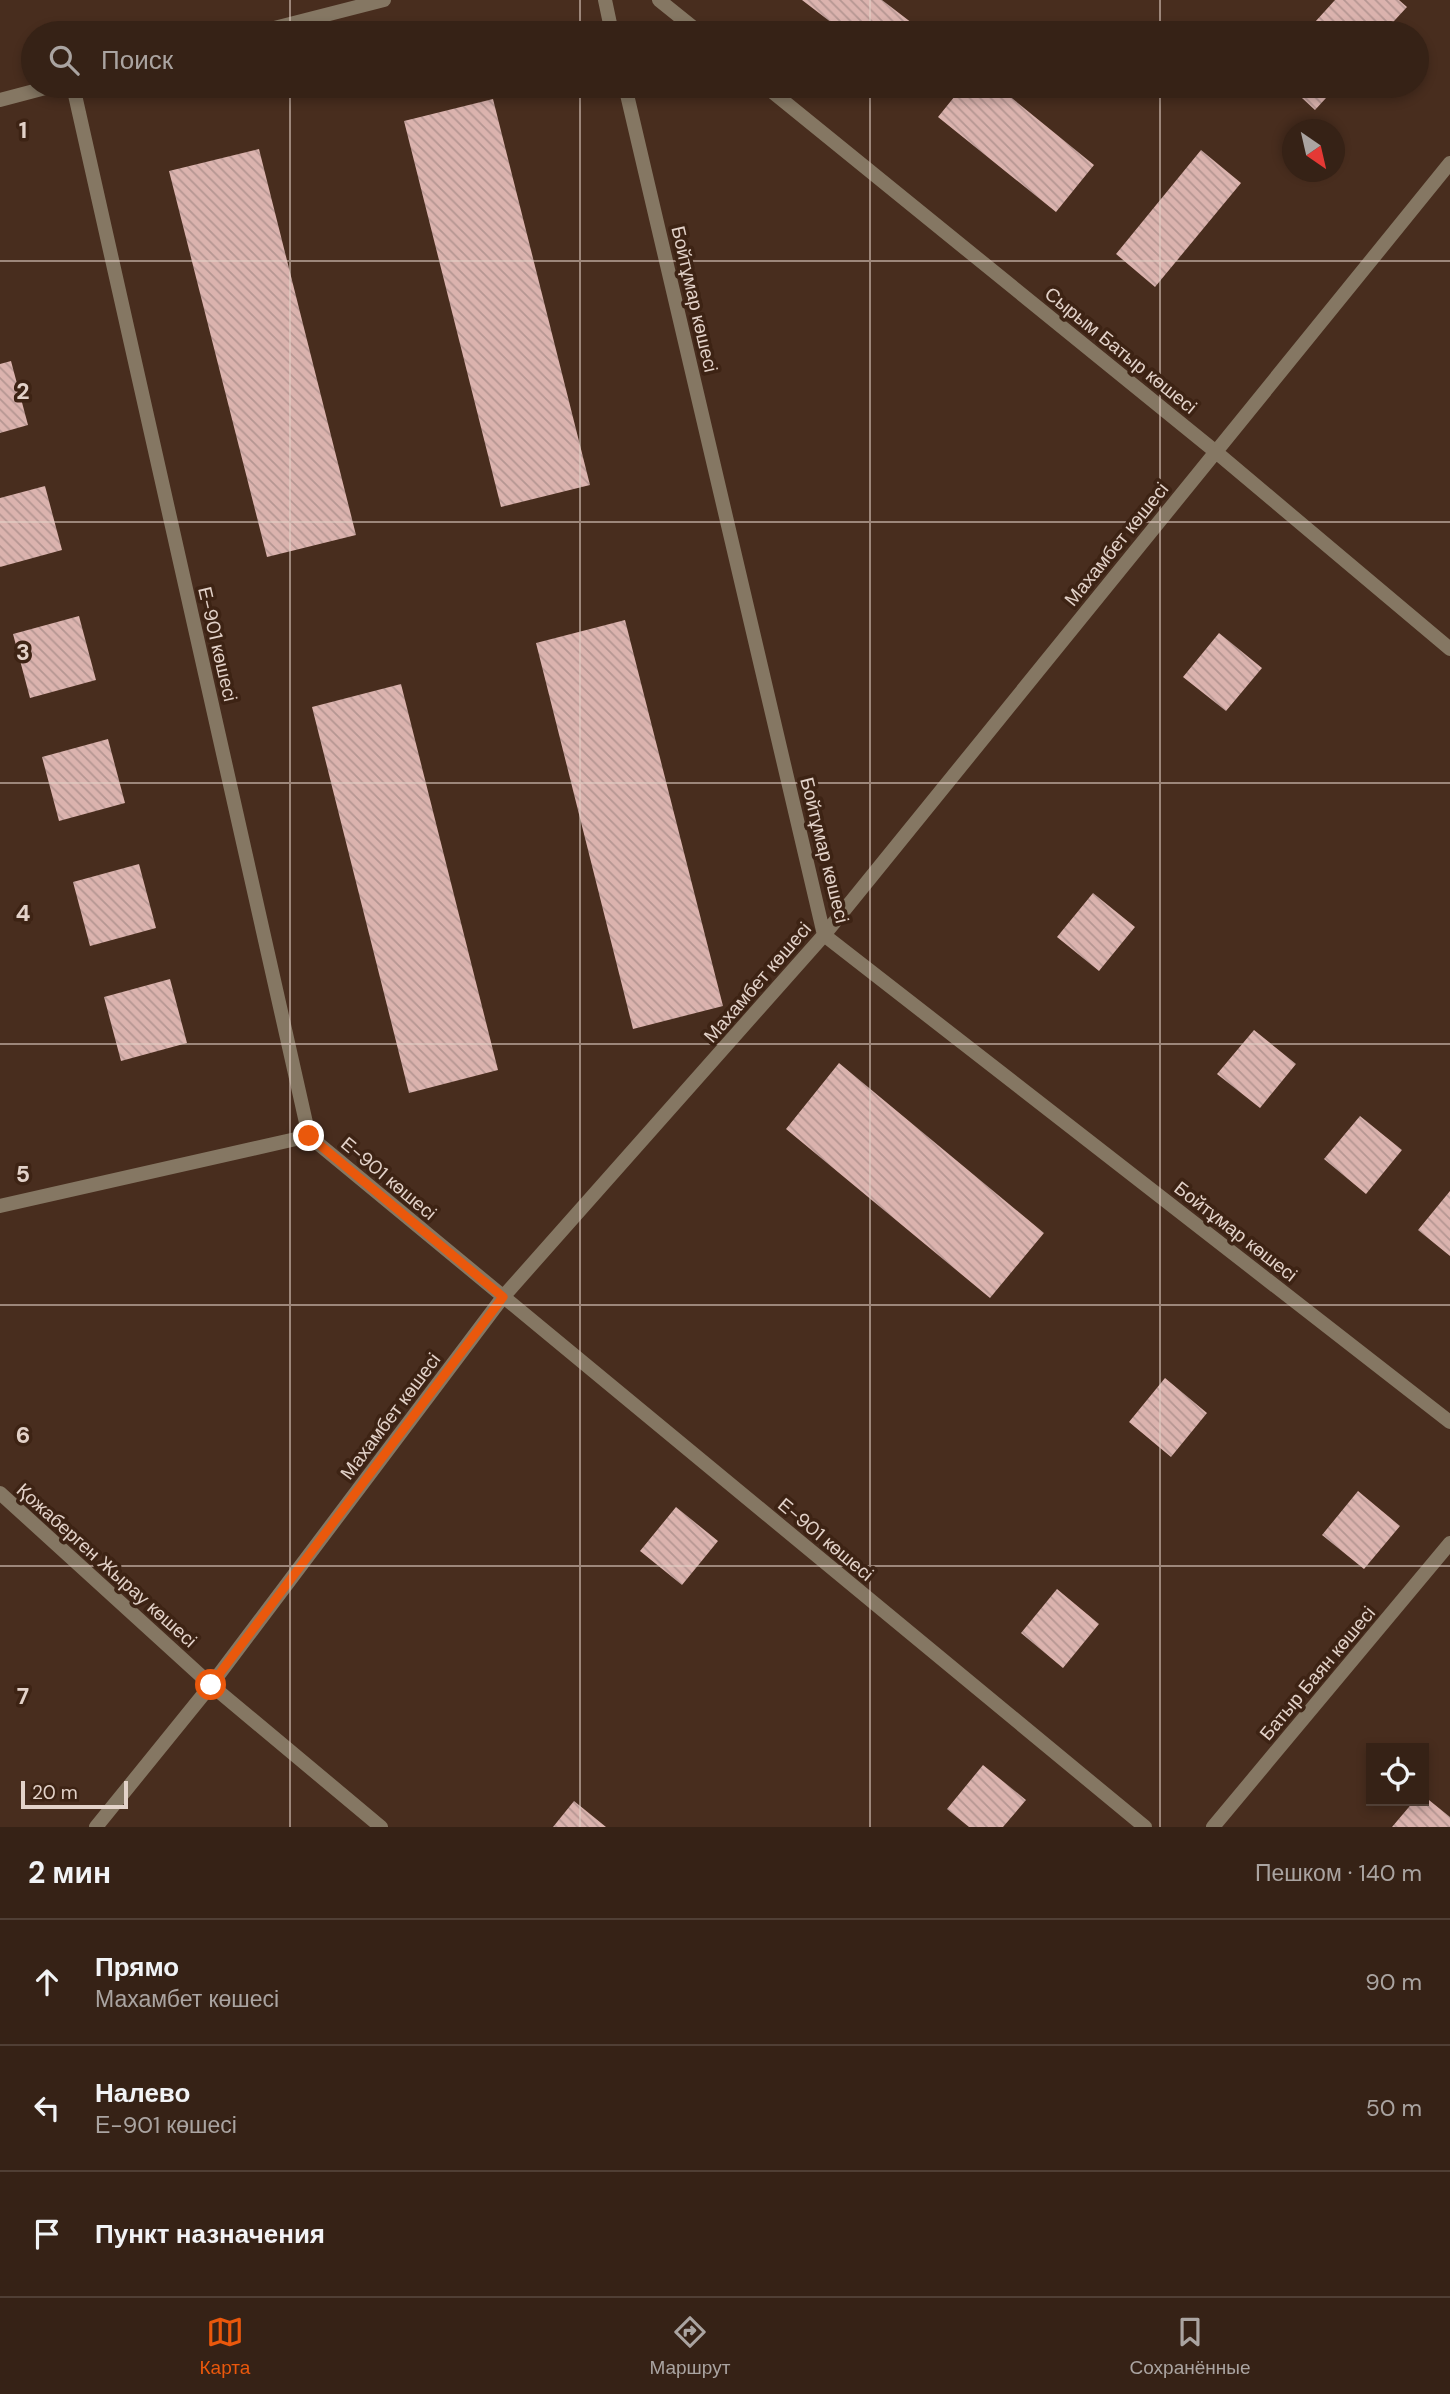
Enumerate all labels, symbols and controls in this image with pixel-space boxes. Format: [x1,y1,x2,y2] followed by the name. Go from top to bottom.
[21,21,1429,98] search box
[45,41,83,79] icon: search
[101,43,173,77] text: Поиск
[19,115,27,145] text: 1
[1282,119,1345,182] north arrow
[666,223,724,375] street label: Бойтұмар көшесі
[1039,281,1202,419] street label: Сырым Батыр көшесі
[16,376,30,406] text: 2
[1059,477,1174,611] street label: Махамбет көшесі
[192,584,243,704] street label: Е-901 көшесі
[16,637,30,667] text: 3
[794,775,855,926] street label: Бойтұмар көшесі
[16,898,31,928] text: 4
[698,917,817,1048] street label: Махамбет көшесі
[293,1120,324,1151] route end
[336,1131,442,1226] street label: Е-901 көшесі
[16,1159,30,1189] text: 5
[1169,1176,1302,1287] street label: Бойтұмар көшесі
[335,1348,446,1485] street label: Махамбет көшесі
[16,1420,30,1450] text: 6
[11,1478,202,1653] street label: Қожаберген Жырау көшесі
[773,1492,879,1587] street label: Е-901 көшесі
[1254,1601,1381,1746] street label: Батыр Баян көшесі
[195,1669,226,1700] route start
[17,1681,29,1711] text: 7
[1366,1743,1429,1806] map controls
[1366,1743,1429,1806] button: locate
[21,1778,128,1810] scale bar
[32,1780,78,1805] text: 20 m
[28,1853,111,1892] text: 2 мин
[1255,1858,1422,1888] text: Пешком · 140 m
[95,1950,179,1984] text: Прямо
[28,1963,66,2001] icon: ahead
[1365,1967,1422,1997] text: 90 m
[95,1984,279,2014] text: Махамбет көшесі
[95,2076,190,2110] text: Налево
[28,2089,66,2127] icon: left
[1366,2093,1422,2123] text: 50 m
[95,2110,237,2140] text: Е-901 көшесі
[28,2215,66,2253] icon: arrive
[95,2217,325,2251] text: Пункт назначения
[200,2313,250,2380] tab: Карта
[649,2313,730,2380] tab: Маршрут
[1129,2313,1250,2380] tab: Сохранённые

